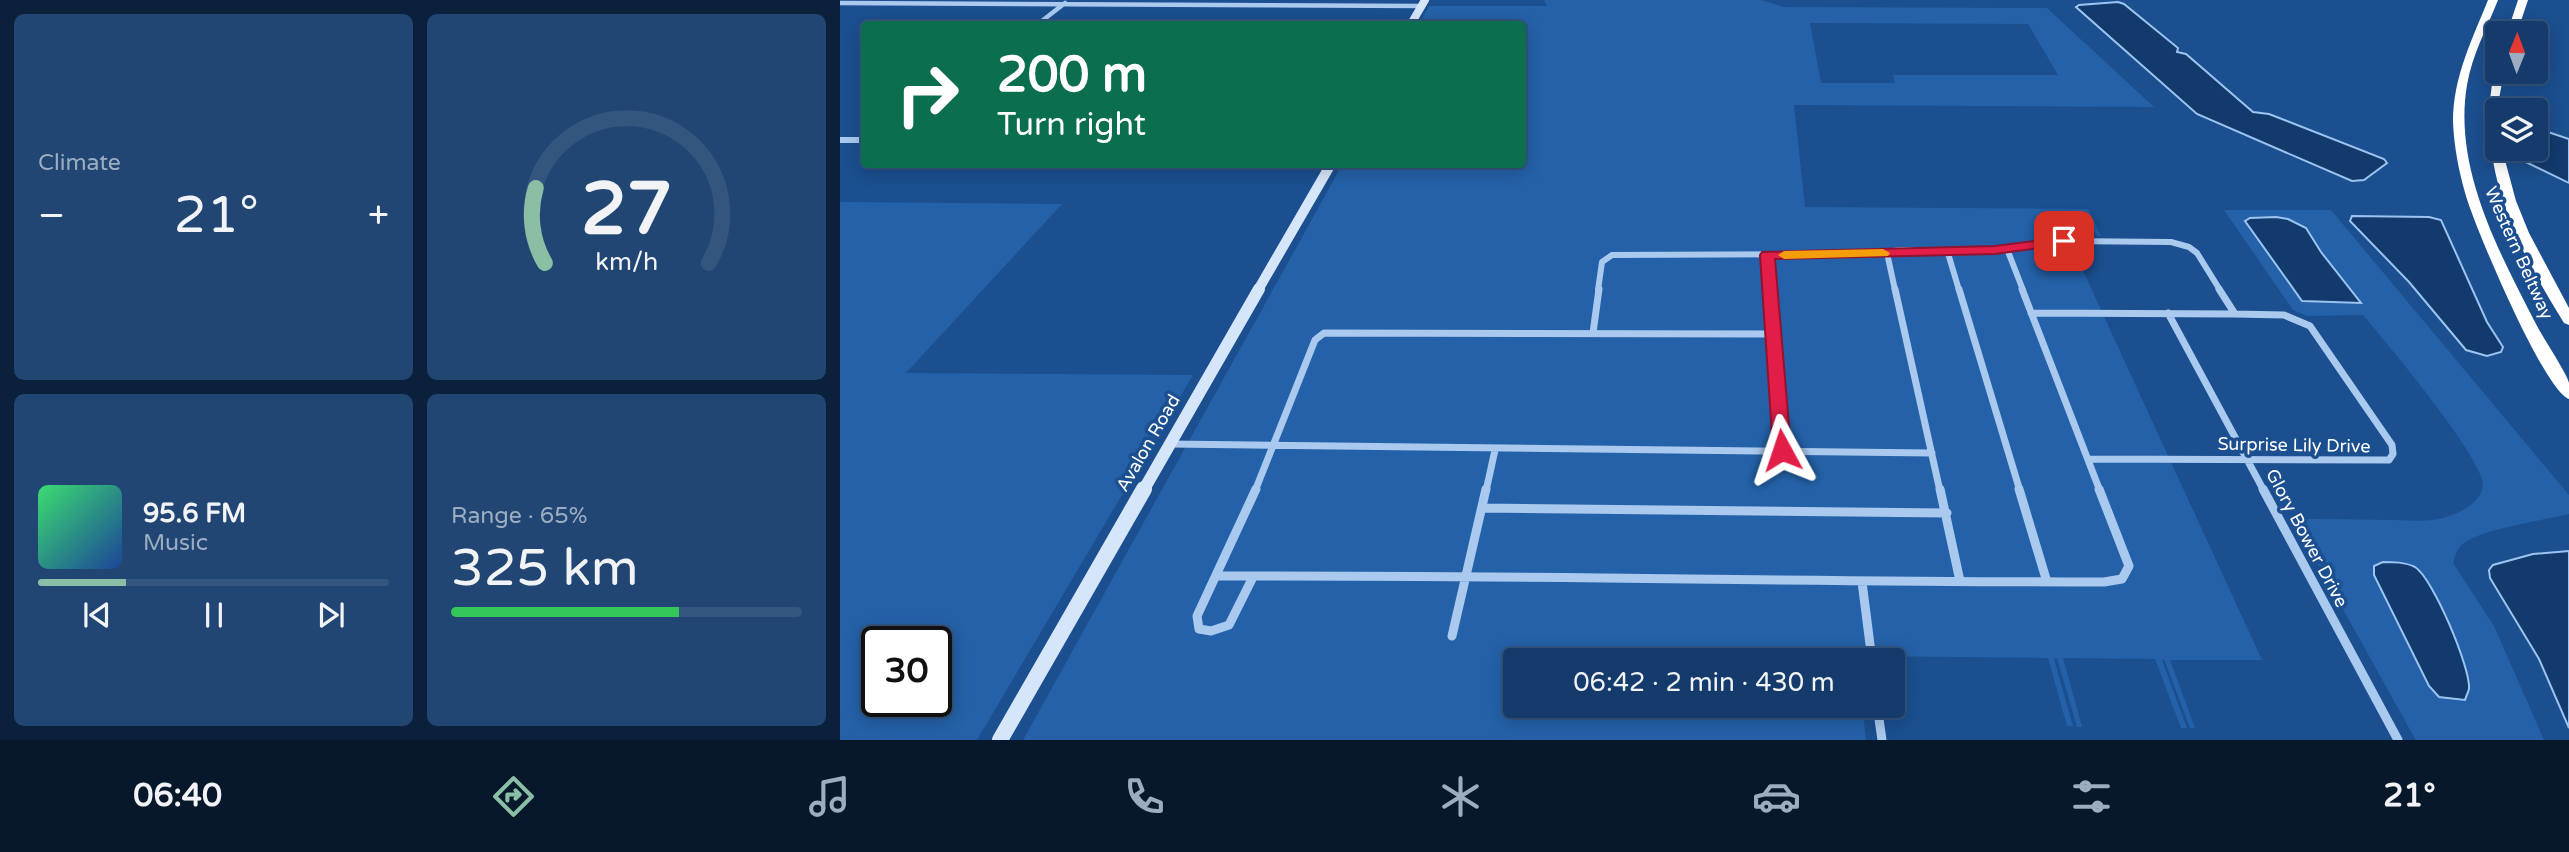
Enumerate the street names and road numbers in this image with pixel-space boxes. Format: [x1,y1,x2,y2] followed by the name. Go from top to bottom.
[2480,183,2558,323] street label: Western Beltway
[1111,390,1185,496] street label: Avalon Road
[2217,433,2371,457] street label: Surprise Lily Drive
[2261,465,2353,611] street label: Glory Bower Drive

